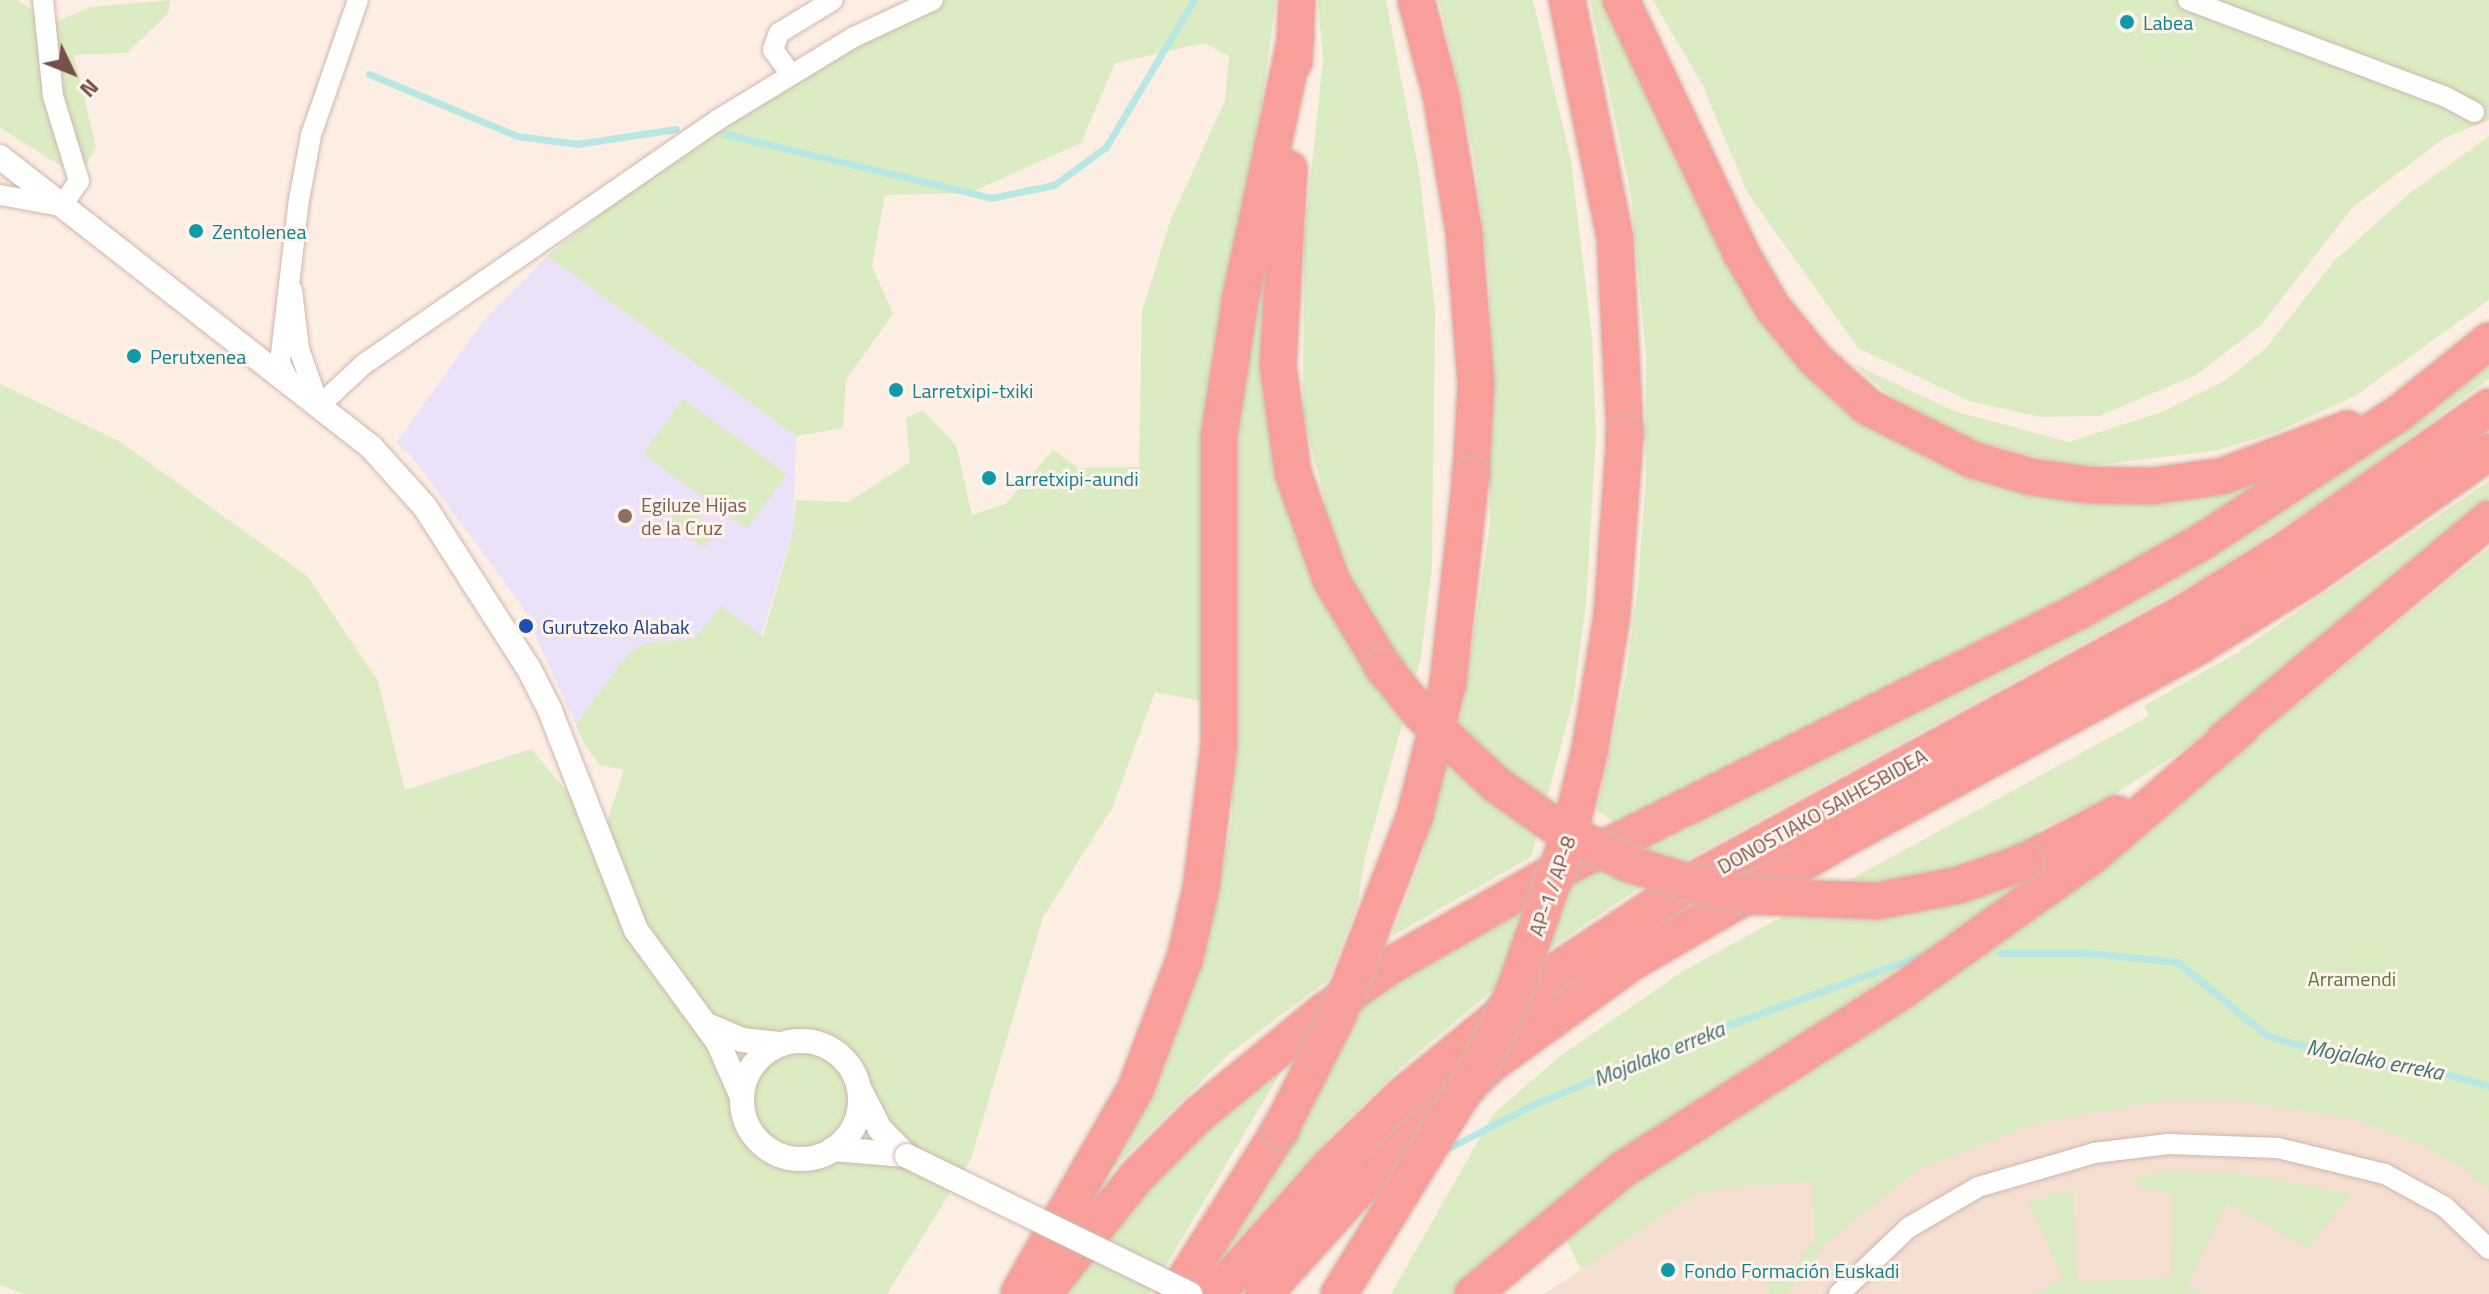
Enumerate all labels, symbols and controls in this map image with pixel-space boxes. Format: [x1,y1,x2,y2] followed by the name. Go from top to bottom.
[2143,10,2193,34] place label: Labea
[2118,13,2136,31] marker: Labea
[32,32,112,112] north arrow
[72,71,107,106] text: N
[212,219,306,243] place label: Zentolenea
[187,222,205,240] marker: Zentolenea
[150,344,246,368] place label: Perutxenea
[125,347,143,365] marker: Perutxenea
[912,378,1033,402] place label: Larretxipi-txiki
[887,381,905,399] marker: Larretxipi-txiki
[1005,466,1139,490] place label: Larretxipi-aundi
[980,469,998,487] marker: Larretxipi-aundi
[641,492,747,539] place label: Egiluze Hijas de la Cruz
[616,507,634,525] marker: Egiluze Hijas de la Cruz
[542,614,690,638] place label: Gurutzeko Alabak
[517,617,535,635] marker: Gurutzeko Alabak
[1713,743,1931,879] street label: DONOSTIAKO SAIHESBIDEA
[1524,833,1580,939] street label: AP-1 / AP-8
[2308,966,2396,990] park label: Arramendi
[1590,1016,1728,1092] water label: Mojalako erreka
[2304,1034,2446,1086] water label: Mojalako erreka
[1684,1258,1899,1282] place label: Fondo Formación Euskadi
[1659,1261,1677,1279] marker: Fondo Formación Euskadi

